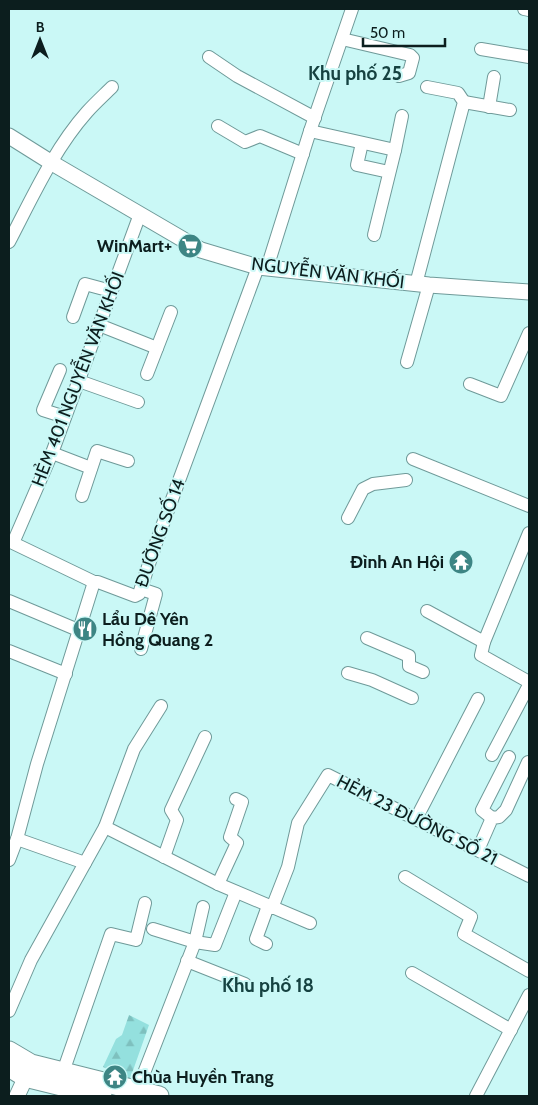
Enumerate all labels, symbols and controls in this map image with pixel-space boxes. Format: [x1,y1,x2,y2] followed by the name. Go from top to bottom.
[15,15,65,65] north arrow
[363,15,446,47] scale bar
[36,18,45,36] text: B
[370,24,405,42] text: 50 m
[308,62,402,85] district label: Khu phố 25
[177,233,203,259] supermarket icon: WinMart+
[97,235,172,257] place label: WinMart+
[250,251,406,293] street label: NGUYỄN VĂN KHỐI
[25,268,129,489] street label: HẺM 401 NGUYỄN VĂN KHỐI
[128,475,190,590] street label: ĐƯỜNG SỐ 14
[448,549,474,575] temple icon: Đình An Hội
[350,551,444,573] place label: Đình An Hội
[102,608,213,651] place label: Lẩu Dê Yên Hồng Quang 2
[72,616,98,642] restaurant icon: Lẩu Dê Yên Hồng Quang 2
[333,768,502,870] street label: HẺM 23 ĐƯỜNG SỐ 21
[222,974,314,997] district label: Khu phố 18
[102,1064,128,1090] temple icon: Chùa Huyền Trang
[132,1066,274,1088] place label: Chùa Huyền Trang

